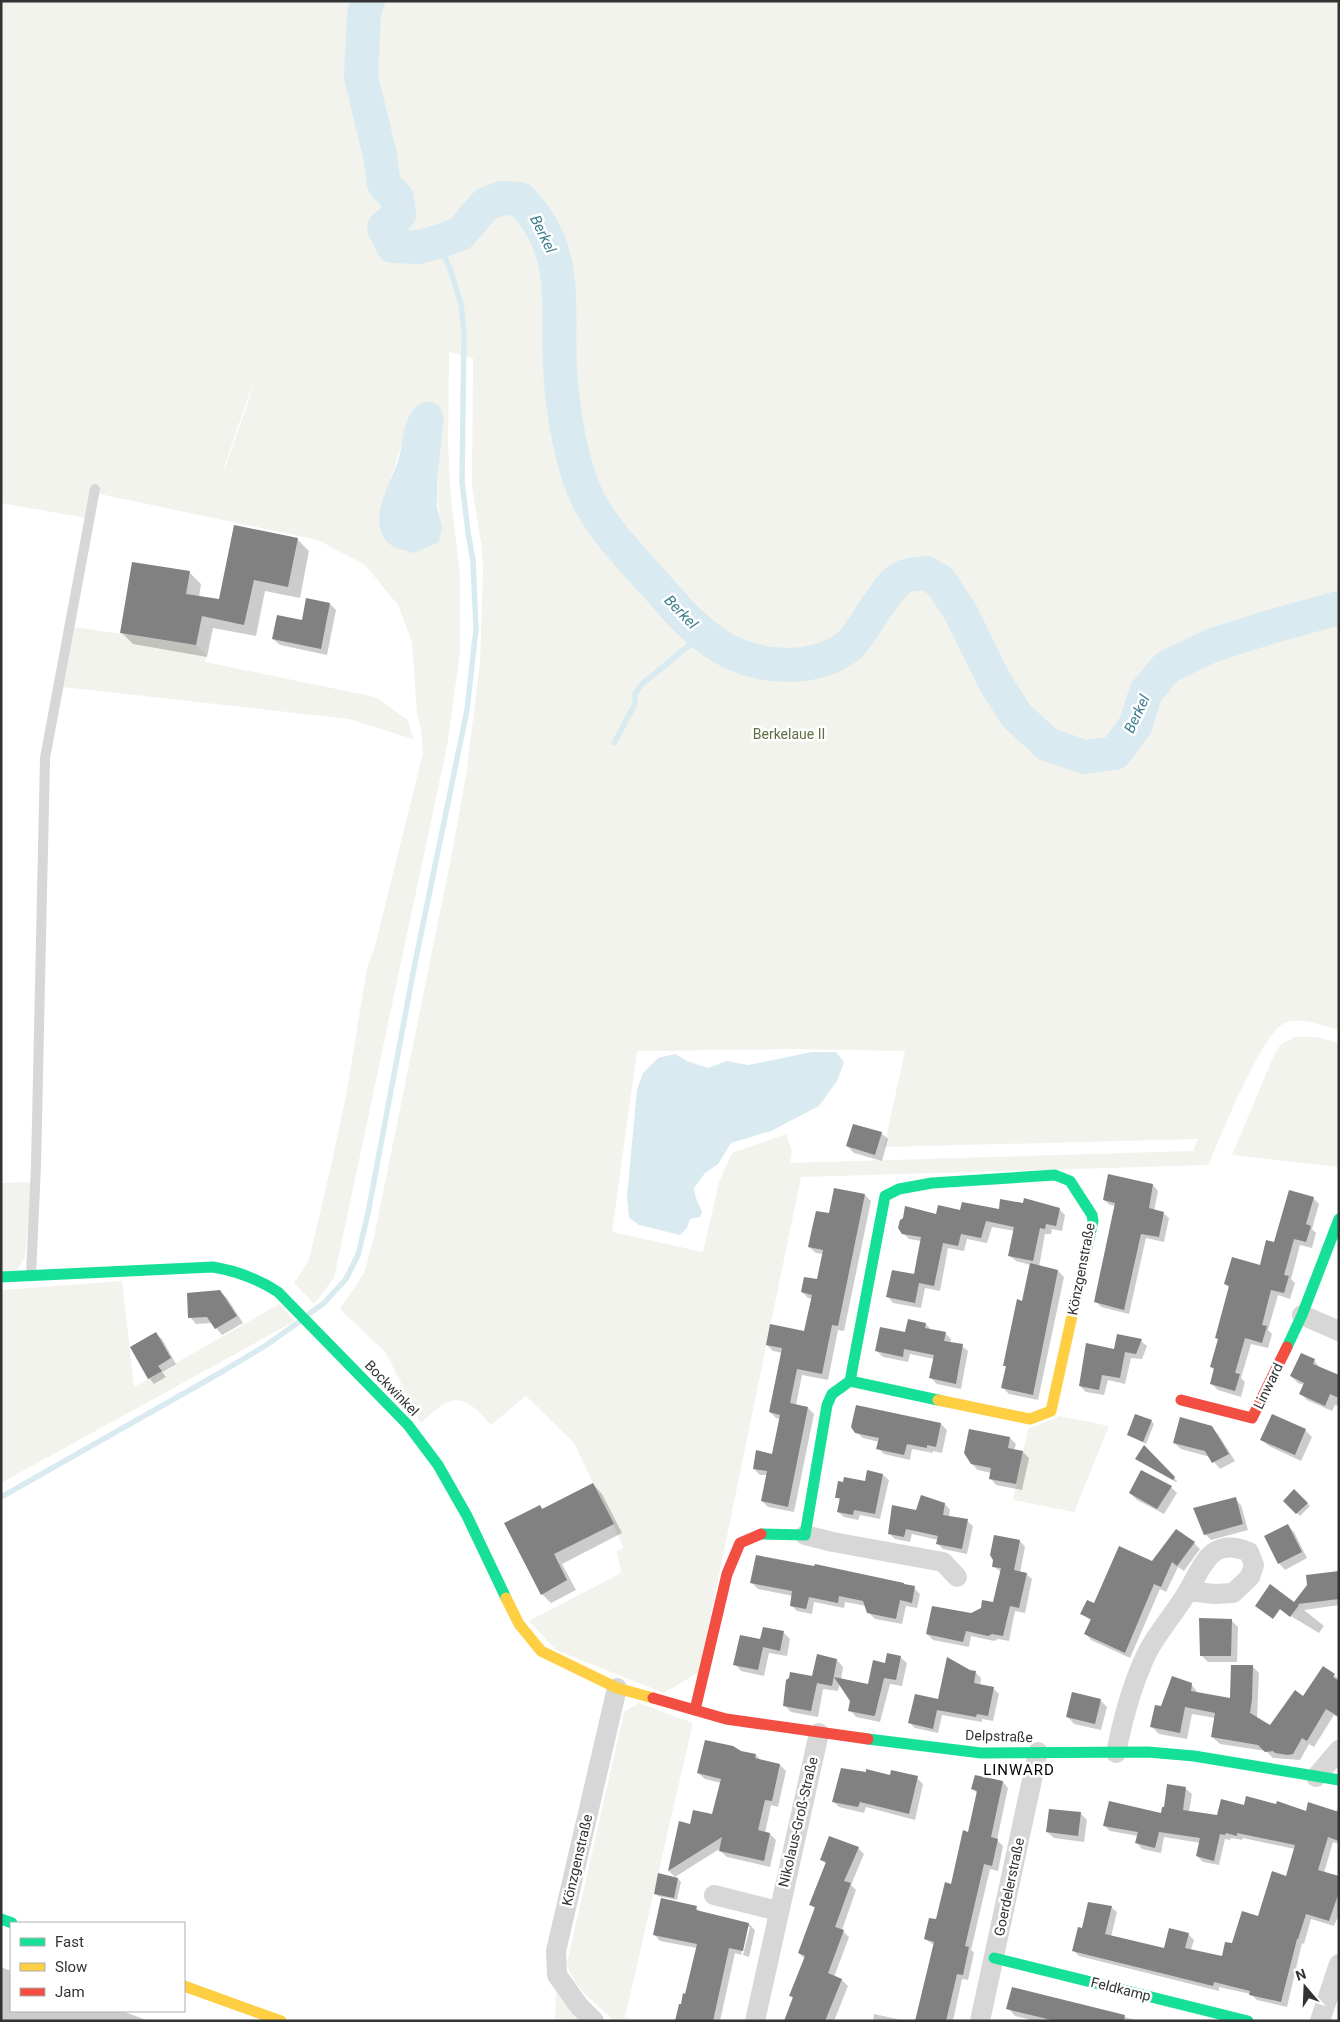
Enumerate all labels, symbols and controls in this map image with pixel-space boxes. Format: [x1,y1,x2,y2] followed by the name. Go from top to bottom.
[526,212,560,256] water label: Berkel
[661,591,702,633] water label: Berkel
[1120,692,1154,736] water label: Berkel
[753,726,825,742] park label: Berkelaue II
[1064,1221,1098,1317] street label: Könzgenstraße
[362,1357,422,1419] street label: Bockwinkel
[1250,1360,1286,1412] street label: Linward
[965,1727,1033,1745] street label: Delpstraße
[775,1755,821,1889] street label: Nikolaus-Groß-Straße
[983,1761,1055,1779] district label: LINWARD
[559,1812,595,1908] street label: Könzgenstraße
[991,1836,1027,1938] street label: Goerdelerstraße
[10,1922,185,2012] legend
[55,1933,84,1951] text: Fast
[55,1958,87,1976] text: Slow
[1280,1962,1330,2012] north arrow
[1293,1966,1308,1984] text: N
[1089,1974,1153,2004] street label: Feldkamp
[55,1983,85,2001] text: Jam

